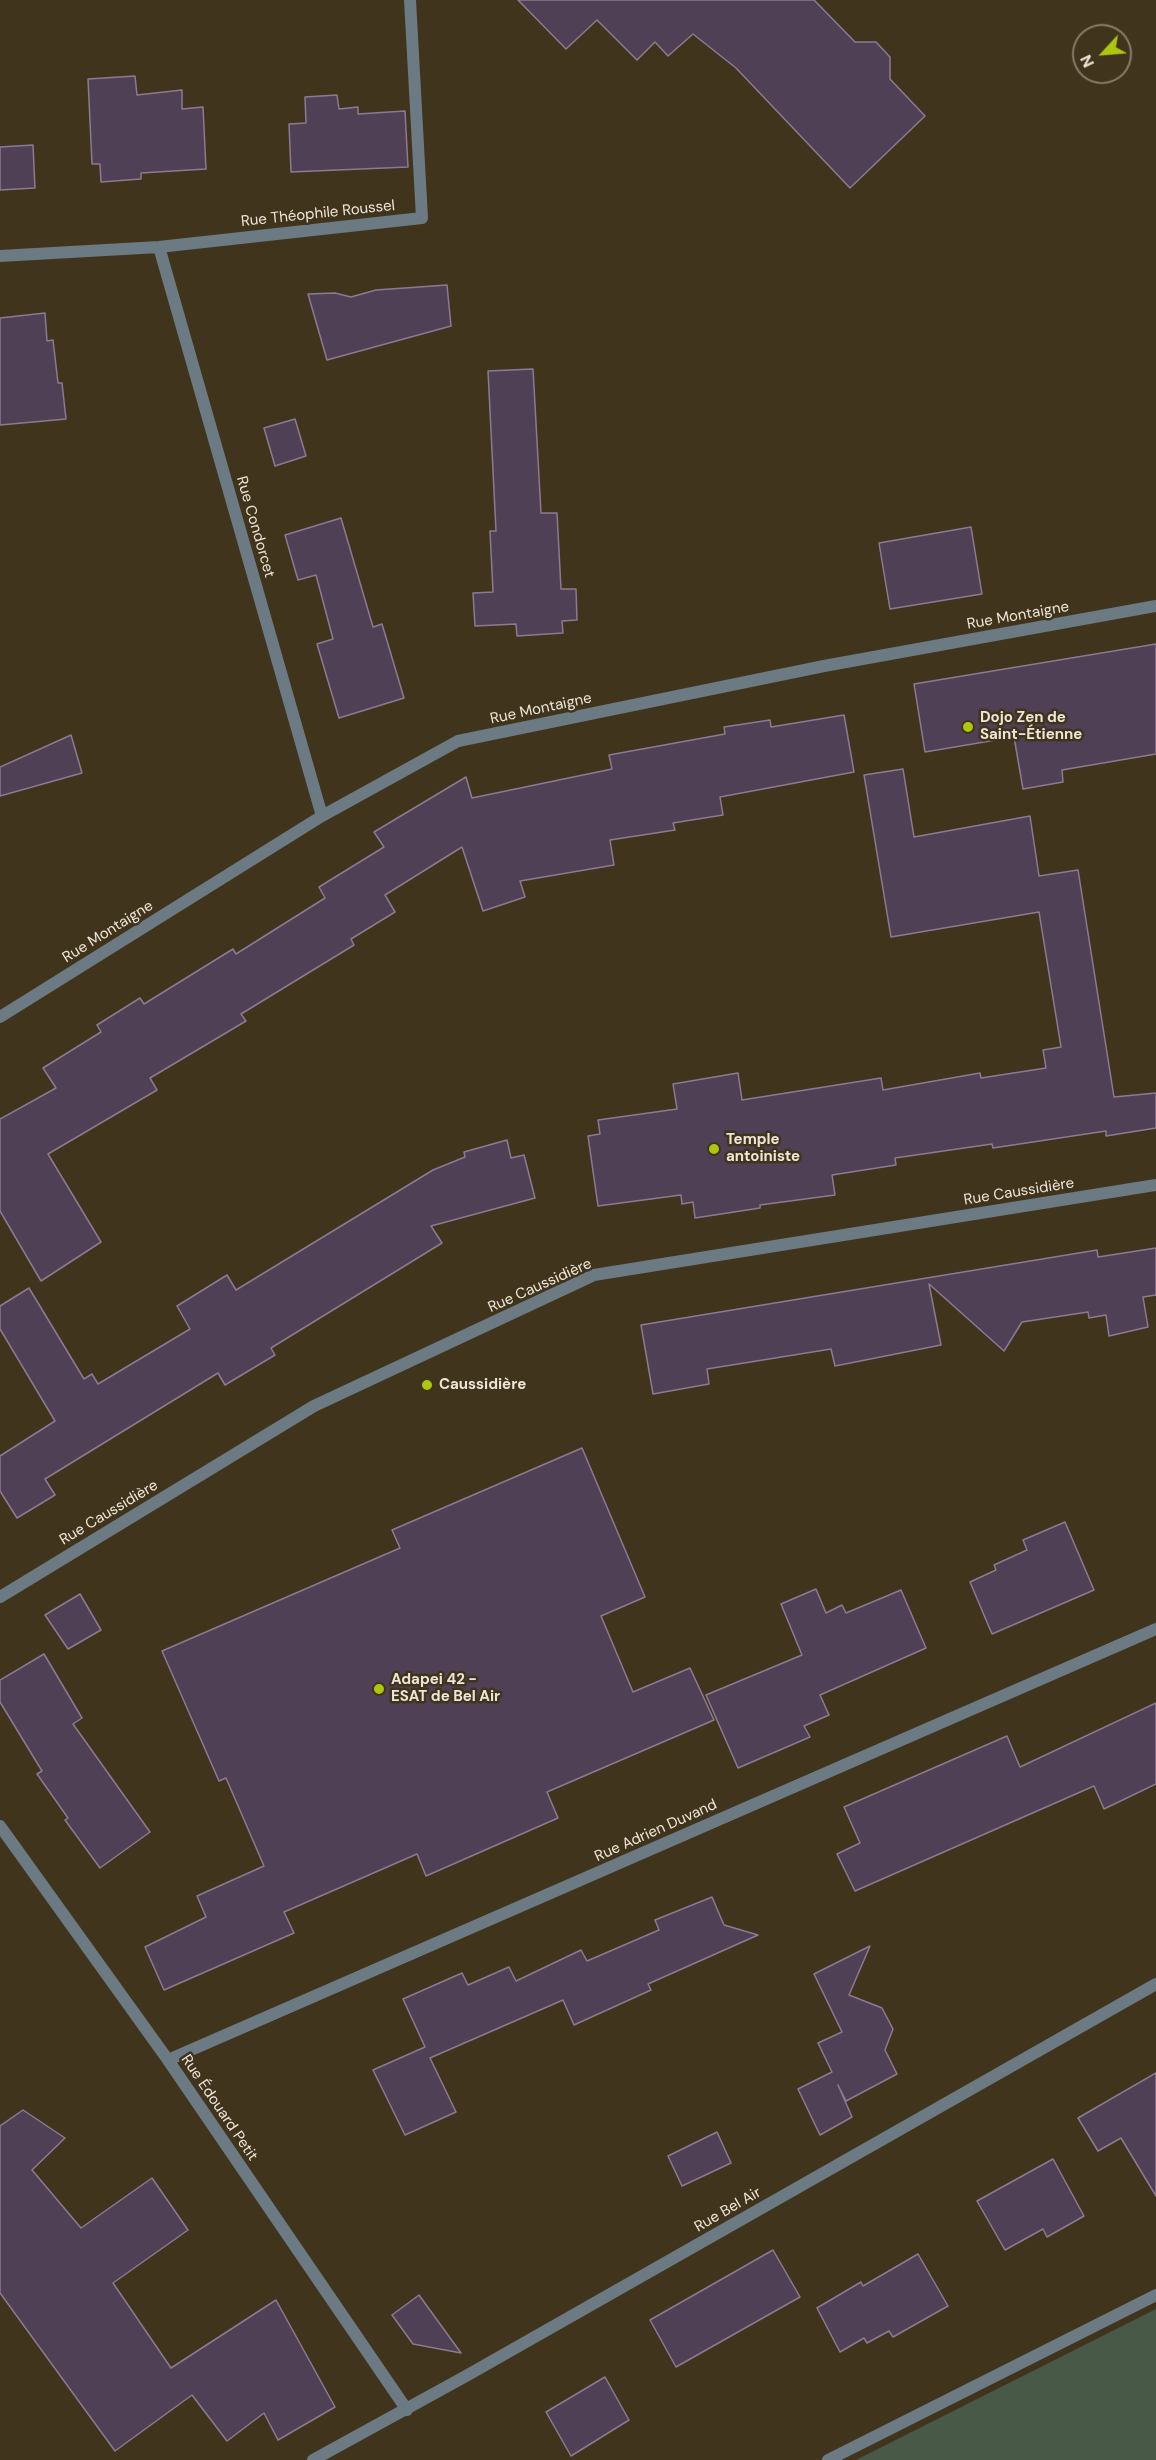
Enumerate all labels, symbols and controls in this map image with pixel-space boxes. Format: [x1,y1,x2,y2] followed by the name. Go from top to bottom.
[1072,24,1132,84] north arrow
[1075,51,1099,71] text: N
[240,197,396,231] street label: Rue Théophile Roussel
[232,474,278,580] street label: Rue Condorcet
[966,598,1070,634] street label: Rue Montaigne
[489,689,593,729] street label: Rue Montaigne
[980,709,1082,744] place label: Dojo Zen de Saint-Étienne
[961,720,975,734] marker: Dojo Zen de Saint-Étienne
[59,897,157,967] street label: Rue Montaigne
[726,1131,800,1166] place label: Temple antoiniste
[707,1142,721,1156] marker: Temple antoiniste
[963,1174,1075,1210] street label: Rue Caussidière
[485,1255,595,1317] street label: Rue Caussidière
[439,1376,526,1394] place label: Caussidière
[420,1378,434,1392] marker: Caussidière
[57,1477,161,1549] street label: Rue Caussidière
[391,1671,500,1706] place label: Adapei 42 - ESAT de Bel Air
[372,1682,386,1696] marker: Adapei 42 - ESAT de Bel Air
[592,1796,720,1866] street label: Rue Adrien Duvand
[177,2052,261,2164] street label: Rue Édouard Petit
[691,2184,765,2236] street label: Rue Bel Air

